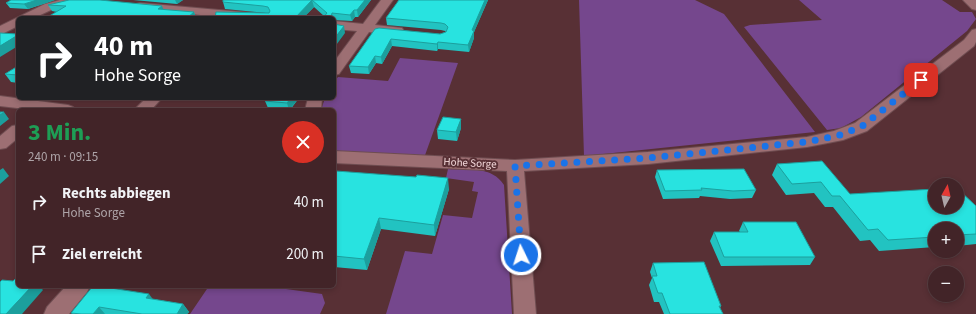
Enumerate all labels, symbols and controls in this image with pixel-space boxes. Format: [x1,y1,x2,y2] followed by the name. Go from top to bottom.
[94,26,153,66] text: 40 m
[28,32,80,84] icon: right
[94,63,181,88] text: Hohe Sorge
[904,63,938,97] pin
[910,69,932,91] icon: arrive
[28,115,91,150] text: 3 Min.
[282,121,324,163] button: close
[28,148,98,166] text: 240 m · 09:15
[443,154,497,172] street label: Hohe Sorge
[928,178,964,214] north arrow
[928,178,964,302] map controls
[62,183,171,204] text: Rechts abbiegen
[28,191,50,213] icon: right
[294,192,324,213] text: 40 m
[62,204,125,222] text: Hohe Sorge
[928,222,964,258] button: +
[500,234,542,276] position arrow
[28,243,50,265] icon: arrive
[62,244,142,265] text: Ziel erreicht
[286,244,324,265] text: 200 m
[928,266,964,302] button: −

